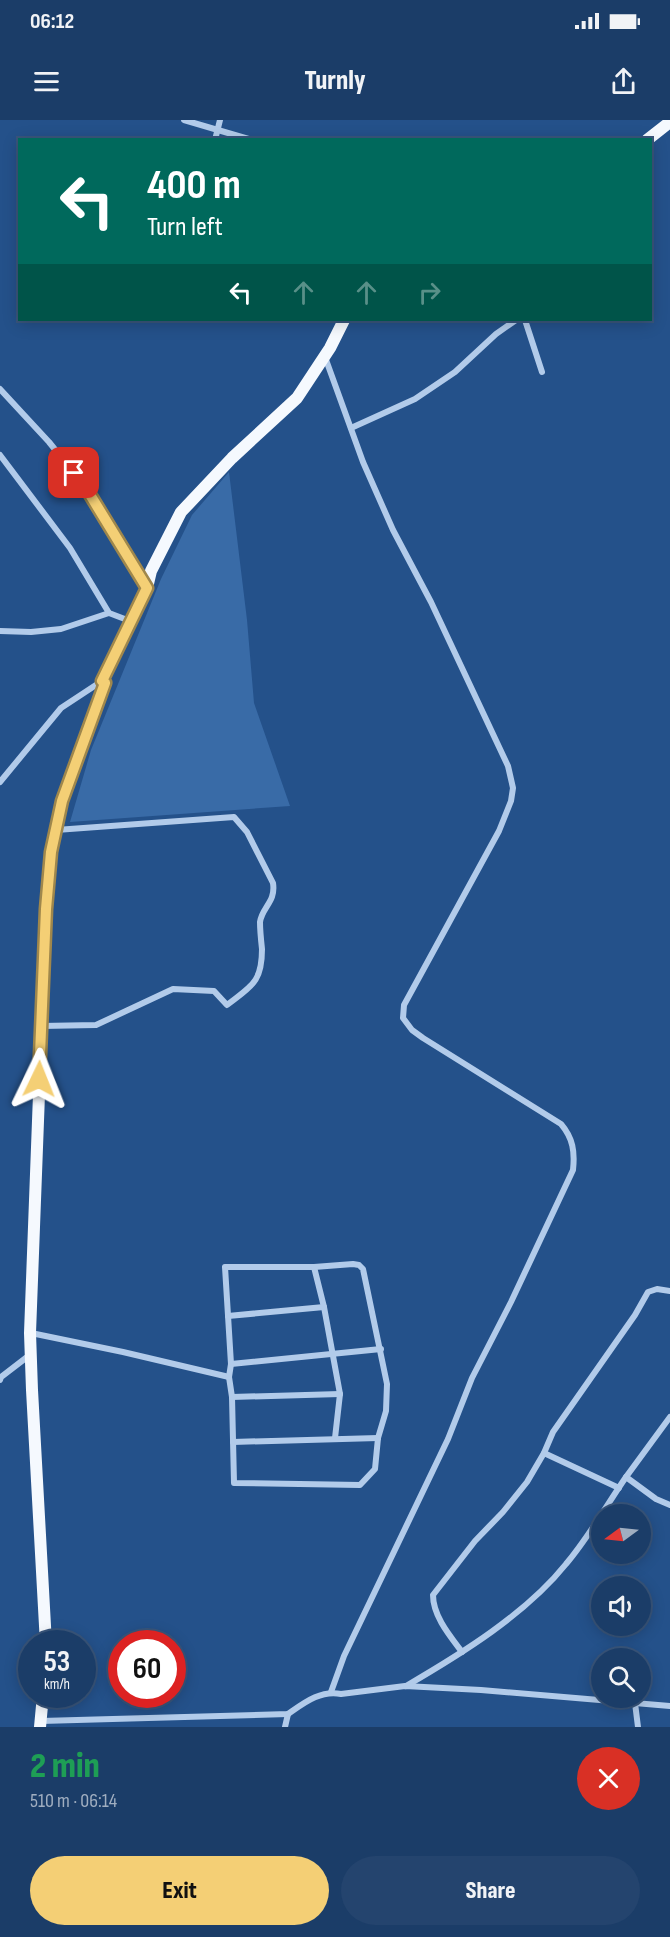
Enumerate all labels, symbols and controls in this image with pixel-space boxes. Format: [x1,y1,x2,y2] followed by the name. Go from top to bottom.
[30,8,74,35] text: 06:12
[30,65,63,98] icon: menu
[305,65,365,97] text: Turnly
[607,65,640,98] icon: share
[147,160,241,211] text: 400 m
[48,162,126,240] icon: left
[147,211,223,243] text: Turn left
[224,276,257,309] icon: left
[287,276,320,309] icon: ahead
[350,276,383,309] icon: ahead
[413,276,446,309] icon: right
[48,447,99,498] pin
[57,456,90,489] icon: arrive
[7,1047,71,1111] position arrow
[591,1504,651,1564] north arrow
[591,1504,651,1708] map controls
[591,1576,651,1636] button: sound
[108,1630,186,1708] speed limit sign: 60
[44,1644,70,1680] text: 53
[591,1648,651,1708] button: search
[44,1675,70,1694] text: km/h
[30,1745,100,1788] text: 2 min
[577,1747,640,1810] button: close
[30,1789,117,1813] text: 510 m · 06:14
[30,1856,329,1925] button: Exit
[341,1856,640,1925] button: Share

